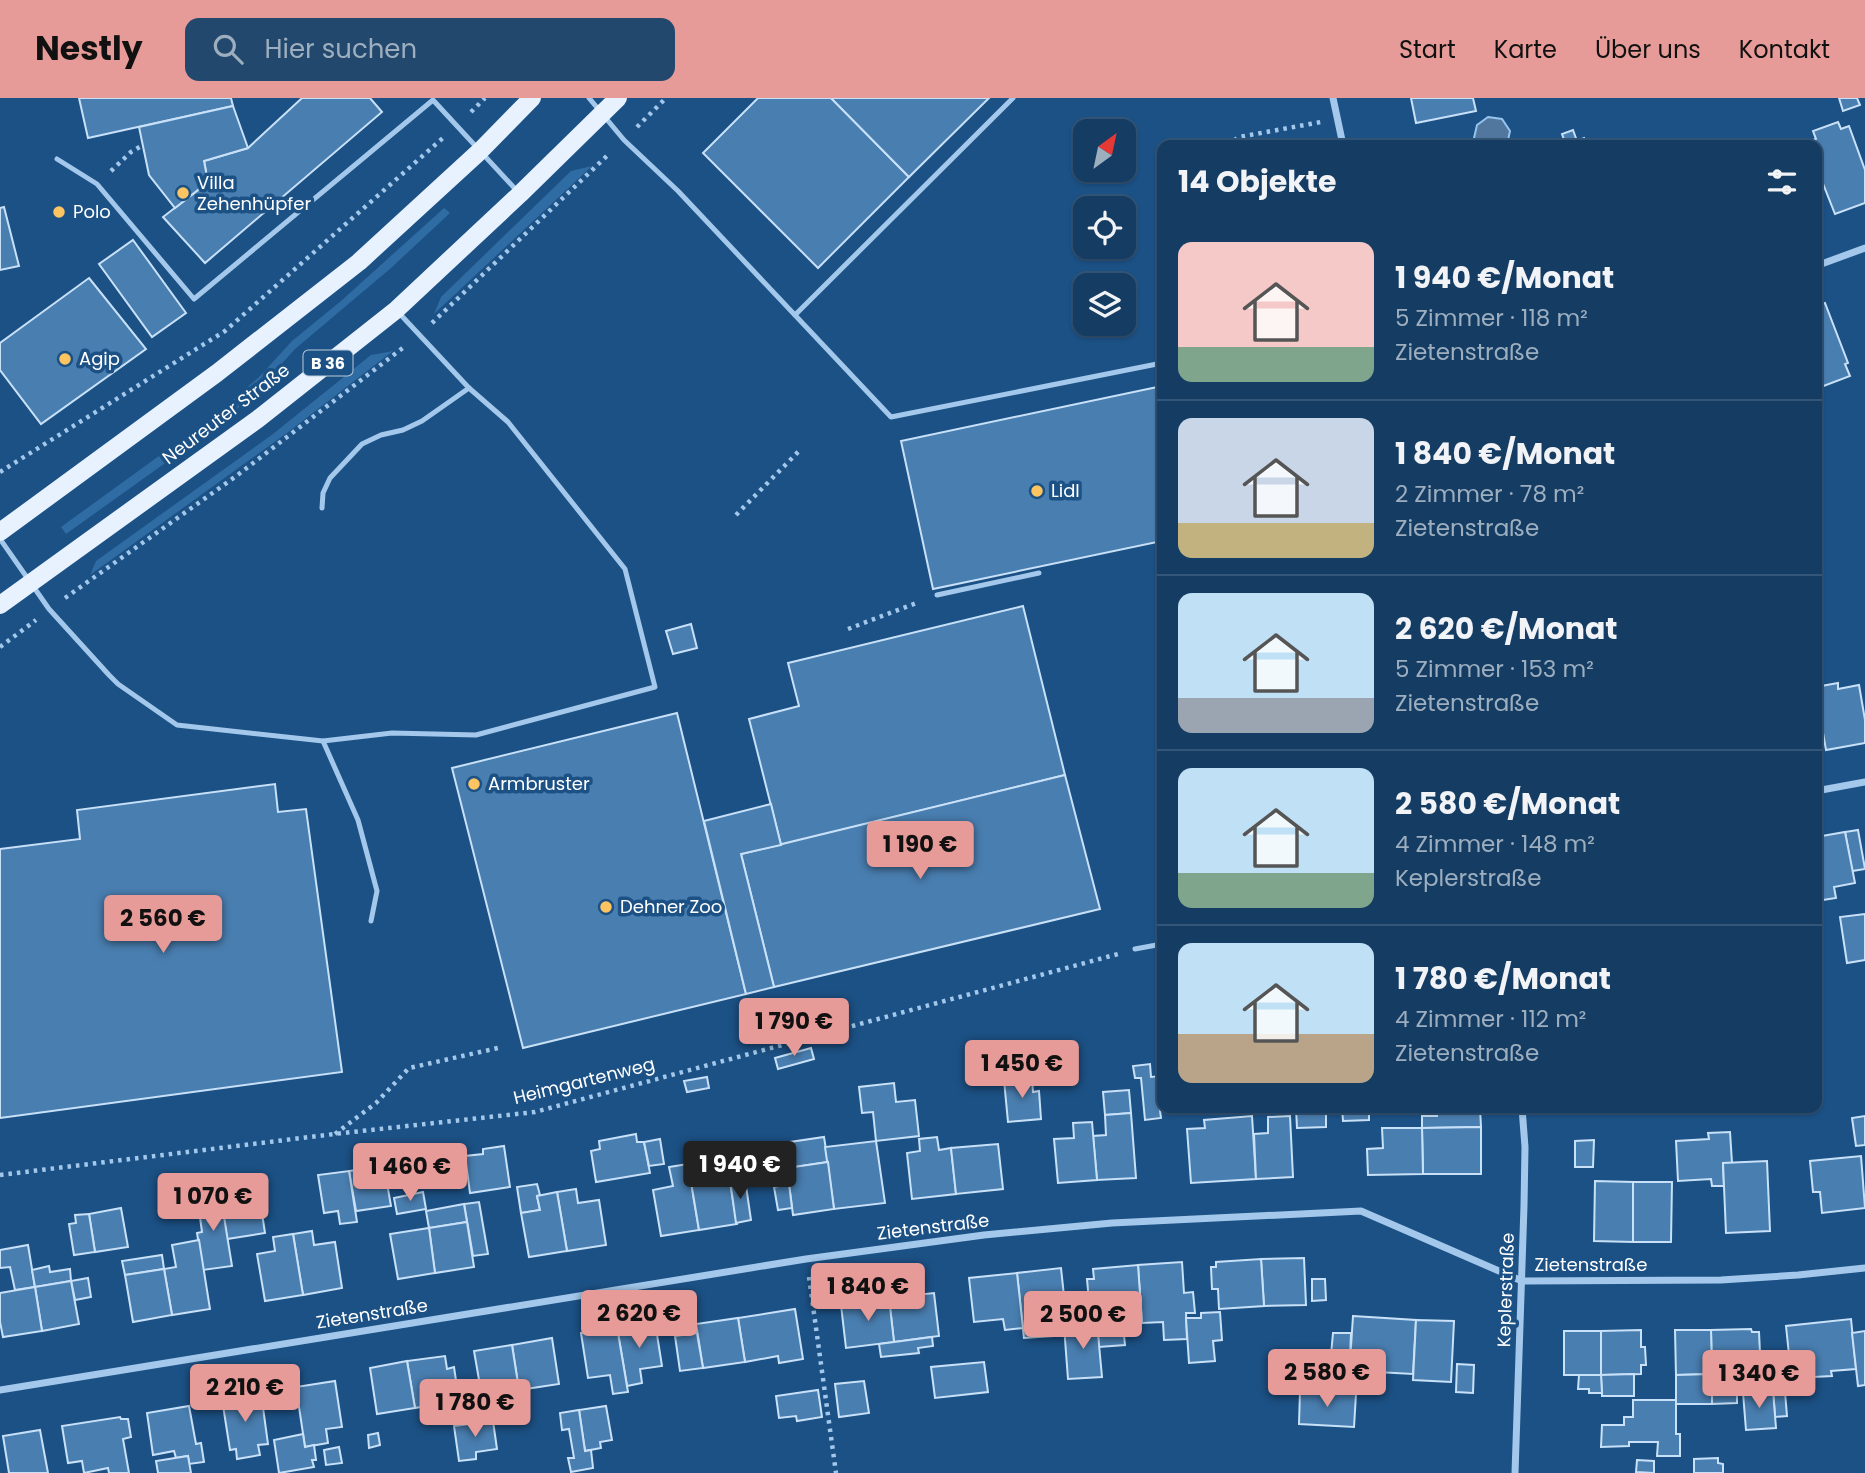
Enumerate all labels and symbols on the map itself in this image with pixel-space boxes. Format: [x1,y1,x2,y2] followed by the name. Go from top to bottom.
[1073,119,1136,182] north arrow
[197,170,311,216] place label: Villa Zehenhüpfer
[175,185,191,201] marker: Villa Zehenhüpfer
[73,199,111,224] place label: Polo
[51,204,67,220] marker: Polo
[79,346,120,371] place label: Agip
[304,350,352,376] road number: B 36
[57,351,73,367] marker: Agip
[157,357,294,470] street label: Neureuter Straße
[1051,478,1080,503] place label: Lidl
[1029,483,1045,499] marker: Lidl
[488,771,590,796] place label: Armbruster
[466,776,482,792] marker: Armbruster
[855,822,985,881] pin: 1 190 €
[620,894,722,919] place label: Dehner Zoo
[98,896,228,955] pin: 2 560 €
[598,899,614,915] marker: Dehner Zoo
[729,998,859,1058] pin: 1 790 €
[957,1040,1087,1100] pin: 1 450 €
[511,1051,657,1110] street label: Heimgartenweg
[675,1142,805,1201] pin: 1 940 €
[345,1144,475,1203] pin: 1 460 €
[148,1174,278,1233] pin: 1 070 €
[875,1207,990,1246] street label: Zietenstraße
[1491,1232,1520,1348] street label: Keplerstraße
[1535,1252,1647,1277] street label: Zietenstraße
[803,1264,933,1323] pin: 1 840 €
[574,1290,704,1350] pin: 2 620 €
[314,1292,430,1335] street label: Zietenstraße
[1018,1292,1148,1351] pin: 2 500 €
[1262,1350,1392,1409] pin: 2 580 €
[1694,1350,1824,1410] pin: 1 340 €
[180,1364,310,1424] pin: 2 210 €
[410,1380,540,1439] pin: 1 780 €

